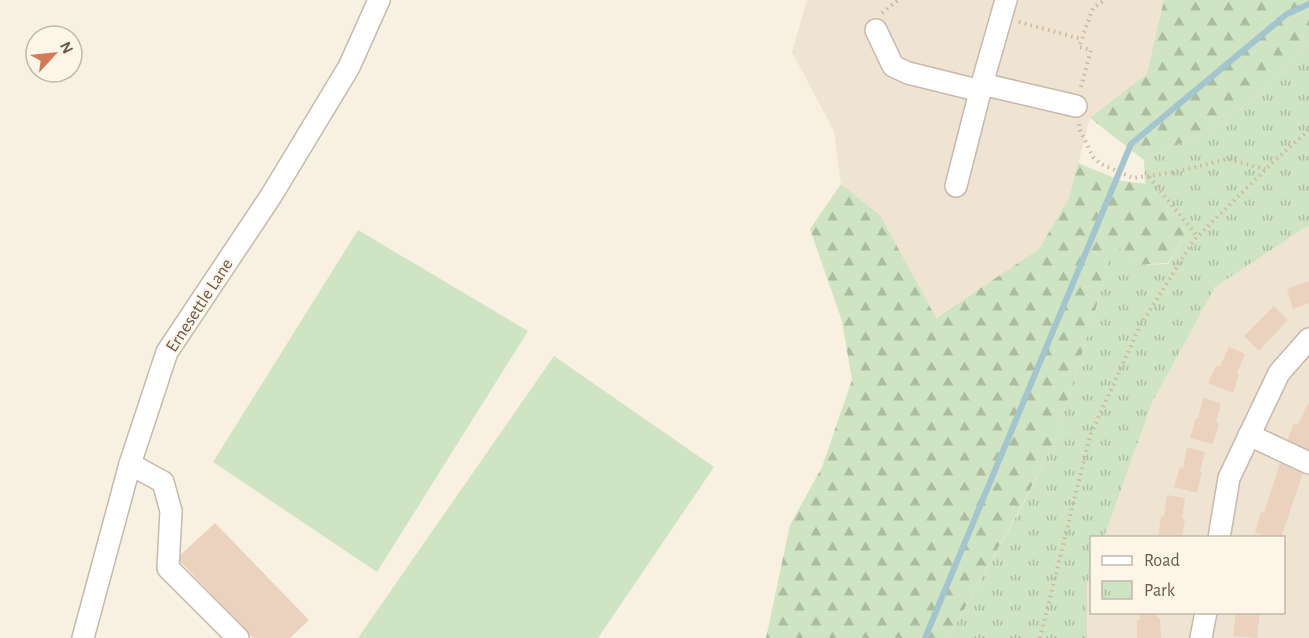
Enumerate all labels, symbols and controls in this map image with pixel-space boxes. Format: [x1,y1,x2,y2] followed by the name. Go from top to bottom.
[24,24,84,84] north arrow
[57,39,76,56] text: N
[163,256,237,355] street label: Ernesettle Lane
[1090,536,1285,614] legend
[1144,552,1180,570] text: Road
[1144,582,1176,600] text: Park

